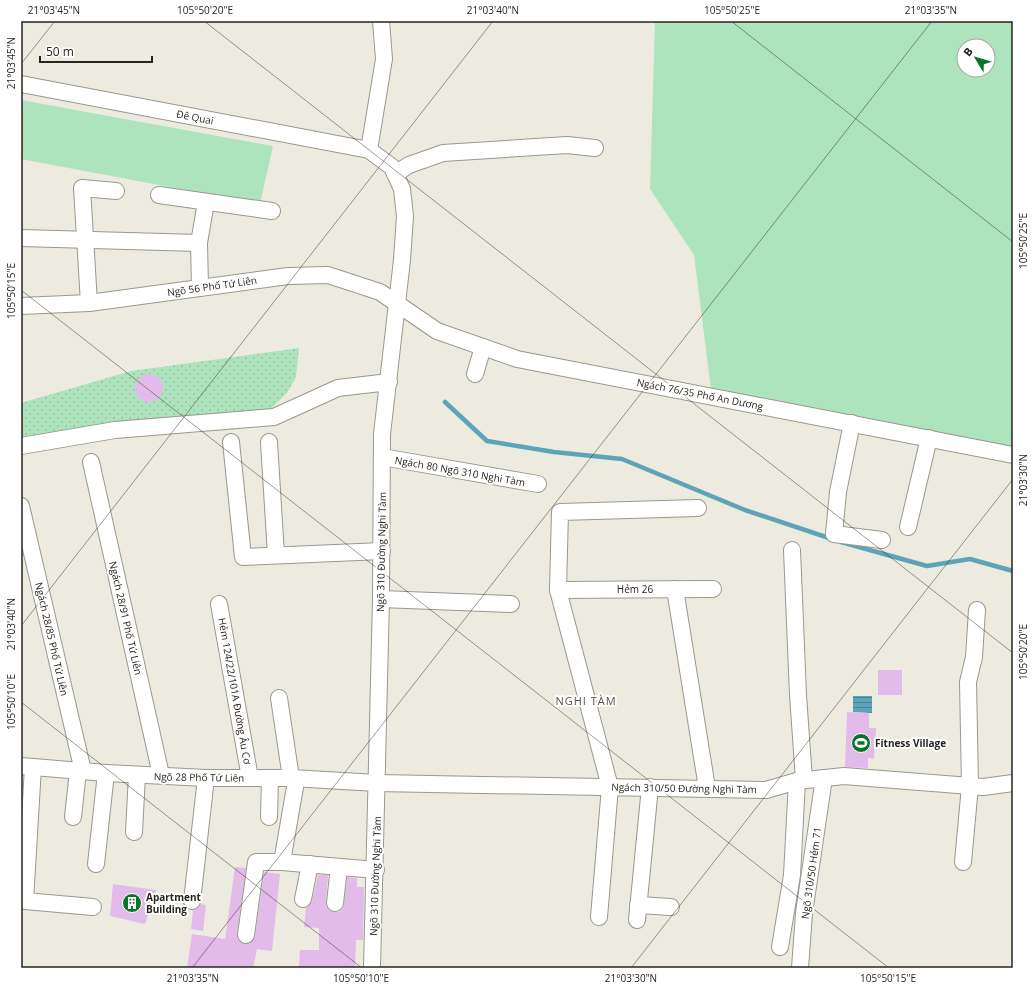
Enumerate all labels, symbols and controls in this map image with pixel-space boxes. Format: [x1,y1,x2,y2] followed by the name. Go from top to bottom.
[28,3,80,17] text: 21°03'45"N
[177,3,233,17] text: 105°50'20"E
[467,3,519,17] text: 21°03'40"N
[704,3,760,17] text: 105°50'25"E
[905,3,957,17] text: 21°03'35"N
[4,37,18,89] text: 21°03'45"N
[40,38,152,64] scale bar
[956,38,996,78] north arrow
[46,43,74,60] text: 50 m
[960,44,976,59] text: B
[175,107,215,127] street label: Đê Quai
[1016,213,1030,269] text: 105°50'25"E
[4,263,18,319] text: 105°50'15"E
[166,273,258,299] street label: Ngõ 56 Phố Tứ Liên
[636,375,765,413] street label: Ngách 76/35 Phố An Dương
[394,453,526,489] street label: Ngách 80 Ngõ 310 Nghi Tàm
[1016,454,1030,506] text: 21°03'30"N
[373,492,389,612] street label: Ngõ 310 Đường Nghi Tàm
[106,560,146,676] street label: Ngách 28/91 Phố Tứ Liên
[32,581,72,697] street label: Ngách 28/85 Phố Tứ Liên
[617,582,653,596] street label: Hẻm 26
[4,598,18,650] text: 21°03'40"N
[215,617,255,766] street label: Hẻm 124/22/101A Đường Âu Cơ
[1016,624,1030,680] text: 105°50'20"E
[4,674,18,730] text: 105°50'10"E
[555,693,617,708] district label: NGHI TÀM
[850,732,872,754] sports icon: Fitness Village
[875,736,946,750] place label: Fitness Village
[154,769,244,785] street label: Ngõ 28 Phố Tứ Liên
[611,780,757,796] street label: Ngách 310/50 Đường Nghi Tàm
[366,816,384,936] street label: Ngõ 310 Đường Nghi Tàm
[798,826,824,920] street label: Ngõ 310/50 Hẻm 71
[146,890,201,916] place label: Apartment Building
[121,892,143,914] building icon: Apartment Building
[167,971,219,985] text: 21°03'35"N
[333,971,389,985] text: 105°50'10"E
[605,971,657,985] text: 21°03'30"N
[860,971,916,985] text: 105°50'15"E

